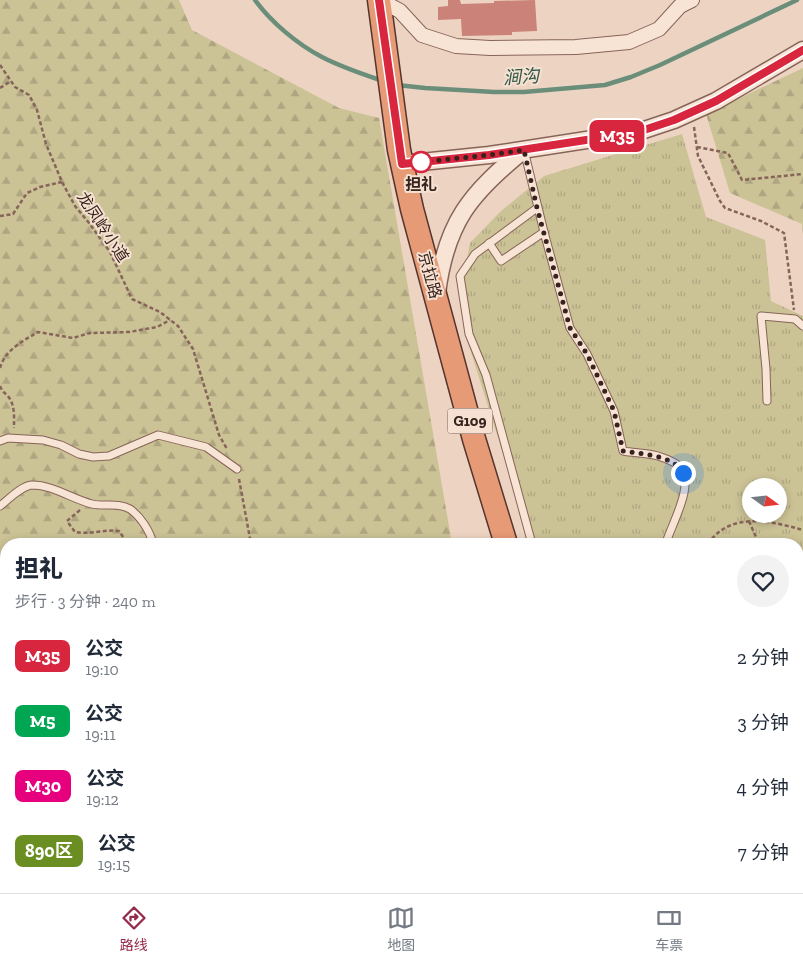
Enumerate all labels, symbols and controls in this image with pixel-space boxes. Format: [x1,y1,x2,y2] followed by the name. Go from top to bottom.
[502,65,542,89] water label: 涧沟
[588,120,646,152] line badge: M35
[599,125,635,147] text: M35
[410,151,432,173] marker: 担礼
[405,175,437,194] place label: 担礼
[73,188,133,266] street label: 龙凤岭小道
[415,249,445,301] street label: 京拉路
[448,408,492,434] road number: G109
[671,461,696,486] your location
[742,478,788,522] north arrow
[742,478,787,523] map controls
[15,554,63,583] text: 担礼
[737,555,789,607] button: heart
[15,592,156,611] text: 步行 · 3 分钟 · 240 m
[85,637,123,660] text: 公交
[25,645,60,667] text: M35
[737,646,789,669] text: 2 分钟
[85,660,119,679] text: 19:10
[85,702,123,725] text: 公交
[30,710,55,732] text: M5
[737,711,789,734] text: 3 分钟
[85,725,116,744] text: 19:11
[86,767,124,790] text: 公交
[25,775,61,797] text: M30
[736,776,789,799] text: 4 分钟
[86,790,119,809] text: 19:12
[98,832,136,855] text: 公交
[25,840,73,862] text: 890区
[738,841,789,864] text: 7 分钟
[98,855,130,874] text: 19:15
[120,904,148,954] tab: 路线
[387,904,415,954] tab: 地图
[655,904,683,954] tab: 车票

